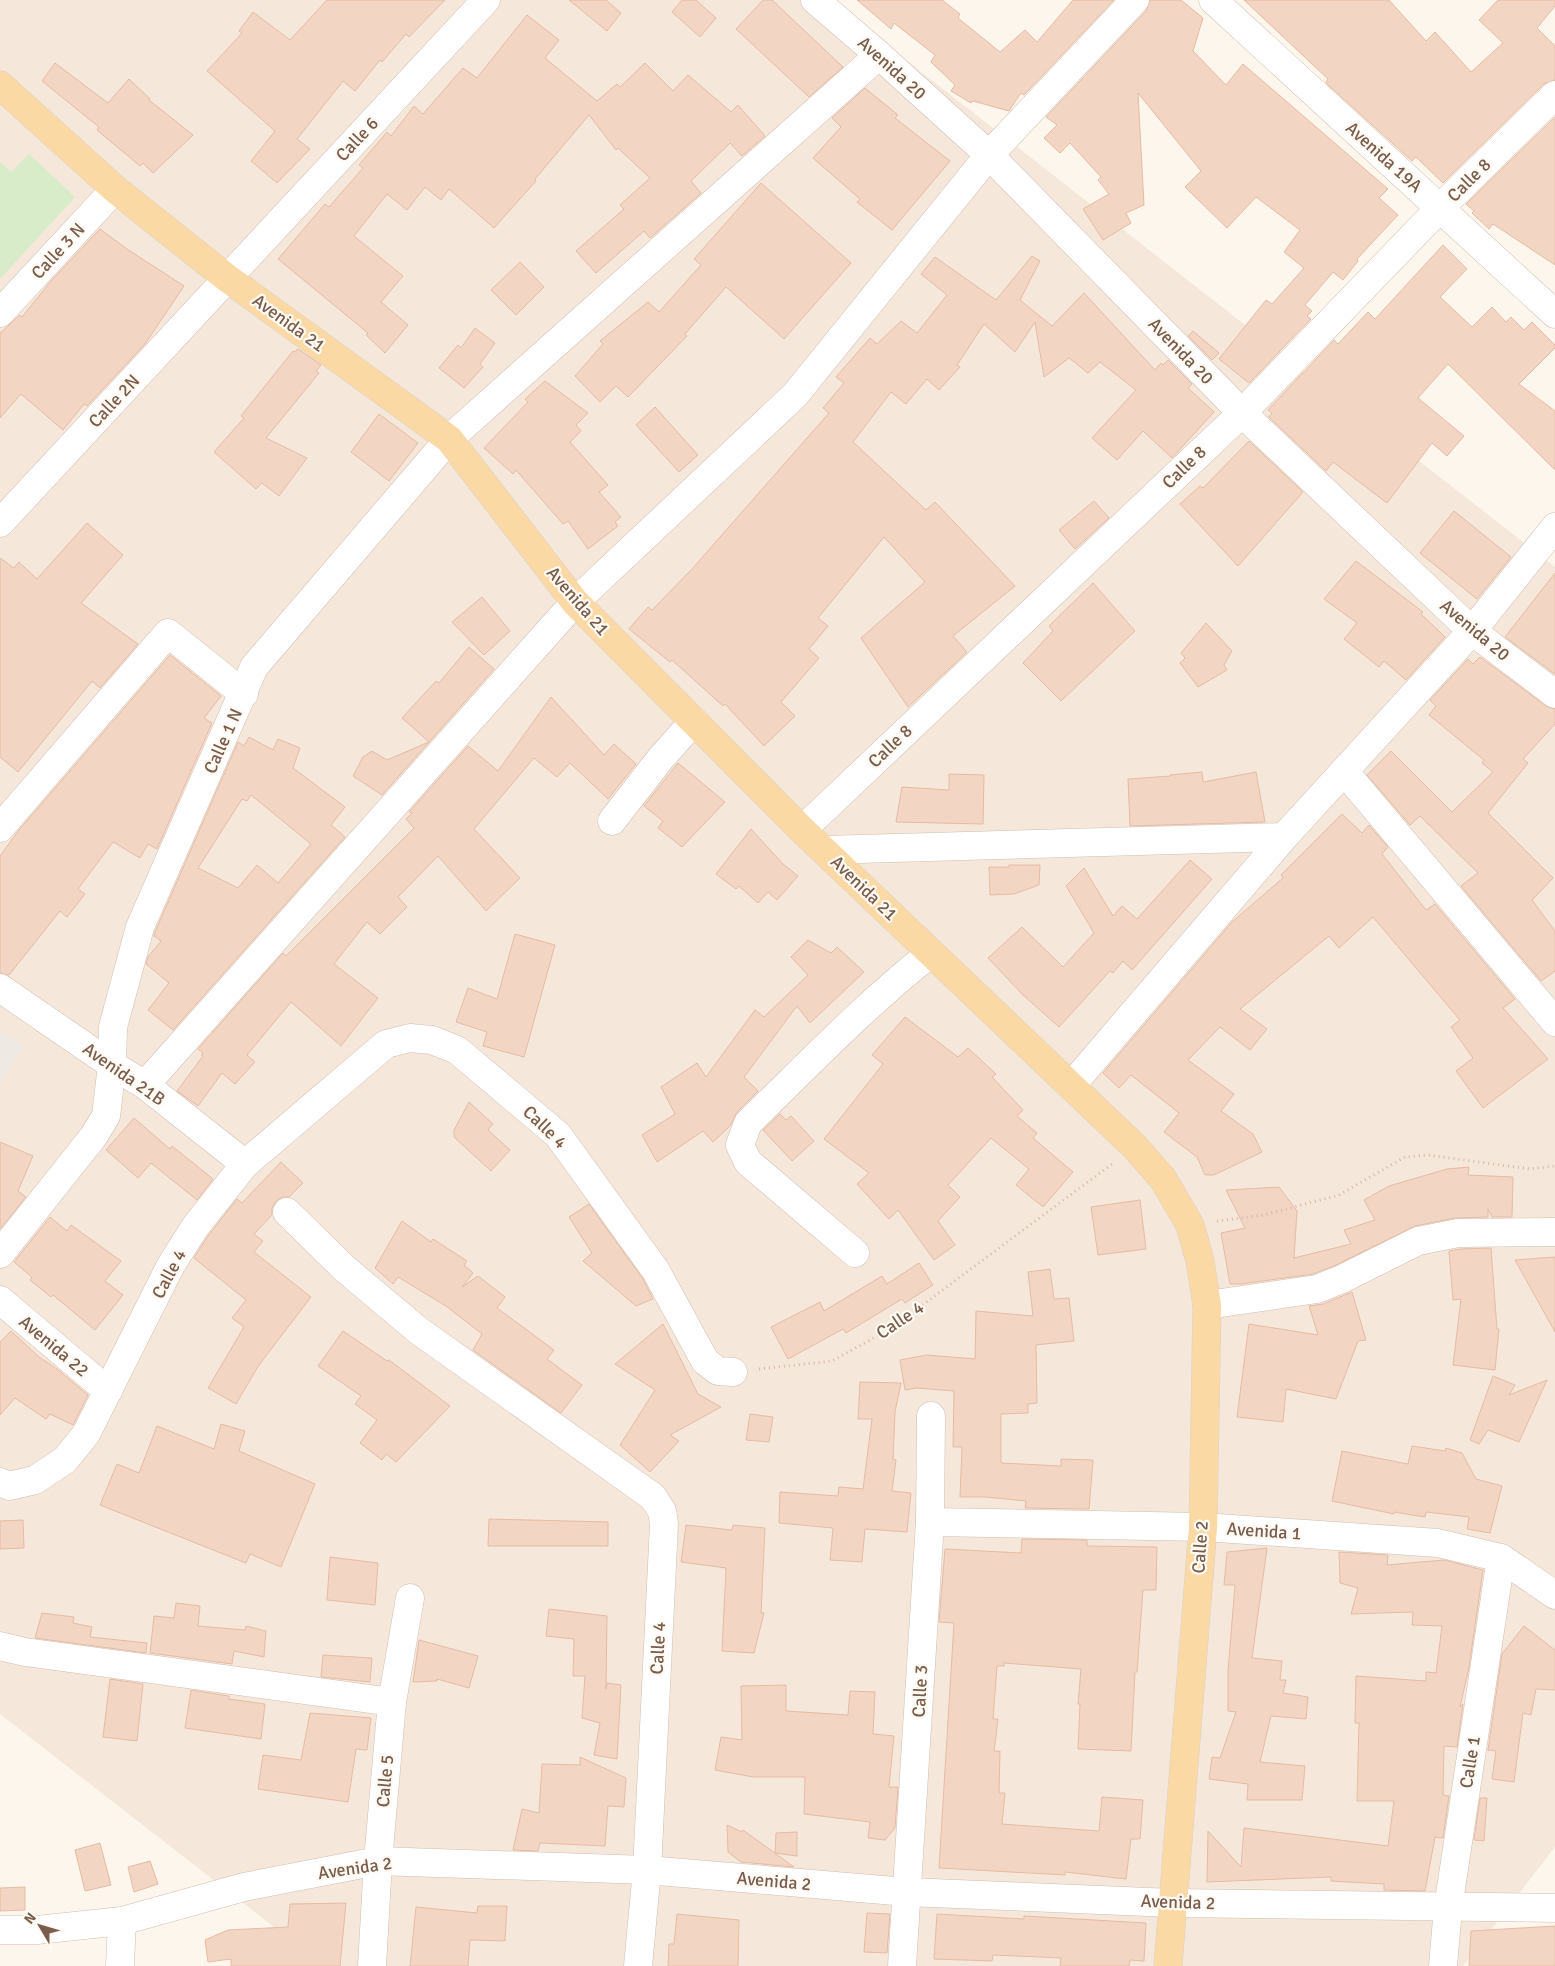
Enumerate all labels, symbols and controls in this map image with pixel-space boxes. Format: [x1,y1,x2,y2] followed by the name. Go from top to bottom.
[853,32,931,104] street label: Avenida 20
[331,112,383,166] street label: Calle 6
[1341,117,1427,197] street label: Avenida 19A
[1443,154,1495,206] street label: Calle 8
[26,218,90,284] street label: Calle 3 N
[248,289,330,357] street label: Avenida 21
[1144,313,1218,389] street label: Avenida 20
[84,370,144,432] street label: Calle 2N
[1157,441,1211,493] street label: Calle 8
[542,562,614,640] street label: Avenida 21
[1436,594,1514,666] street label: Avenida 20
[199,705,247,777] street label: Calle 1 N
[863,720,917,772] street label: Calle 8
[826,851,902,925] street label: Avenida 21
[79,1038,169,1110] street label: Avenida 21B
[518,1101,572,1153] street label: Calle 4
[147,1245,191,1302] street label: Calle 4
[872,1296,928,1344] street label: Calle 4
[15,1310,93,1382] street label: Avenida 22
[1226,1517,1302,1545] street label: Avenida 1
[1187,1520,1213,1574] street label: Calle 2
[646,1621,670,1675] street label: Calle 4
[908,1664,932,1718] street label: Calle 3
[1455,1734,1485,1790] street label: Calle 1
[372,1754,398,1808] street label: Calle 5
[316,1852,394,1884] street label: Avenida 2
[736,1867,812,1895] street label: Avenida 2
[1140,1890,1216,1914] street label: Avenida 2
[15,1901,65,1951] north arrow
[20,1909,40,1927] text: N

